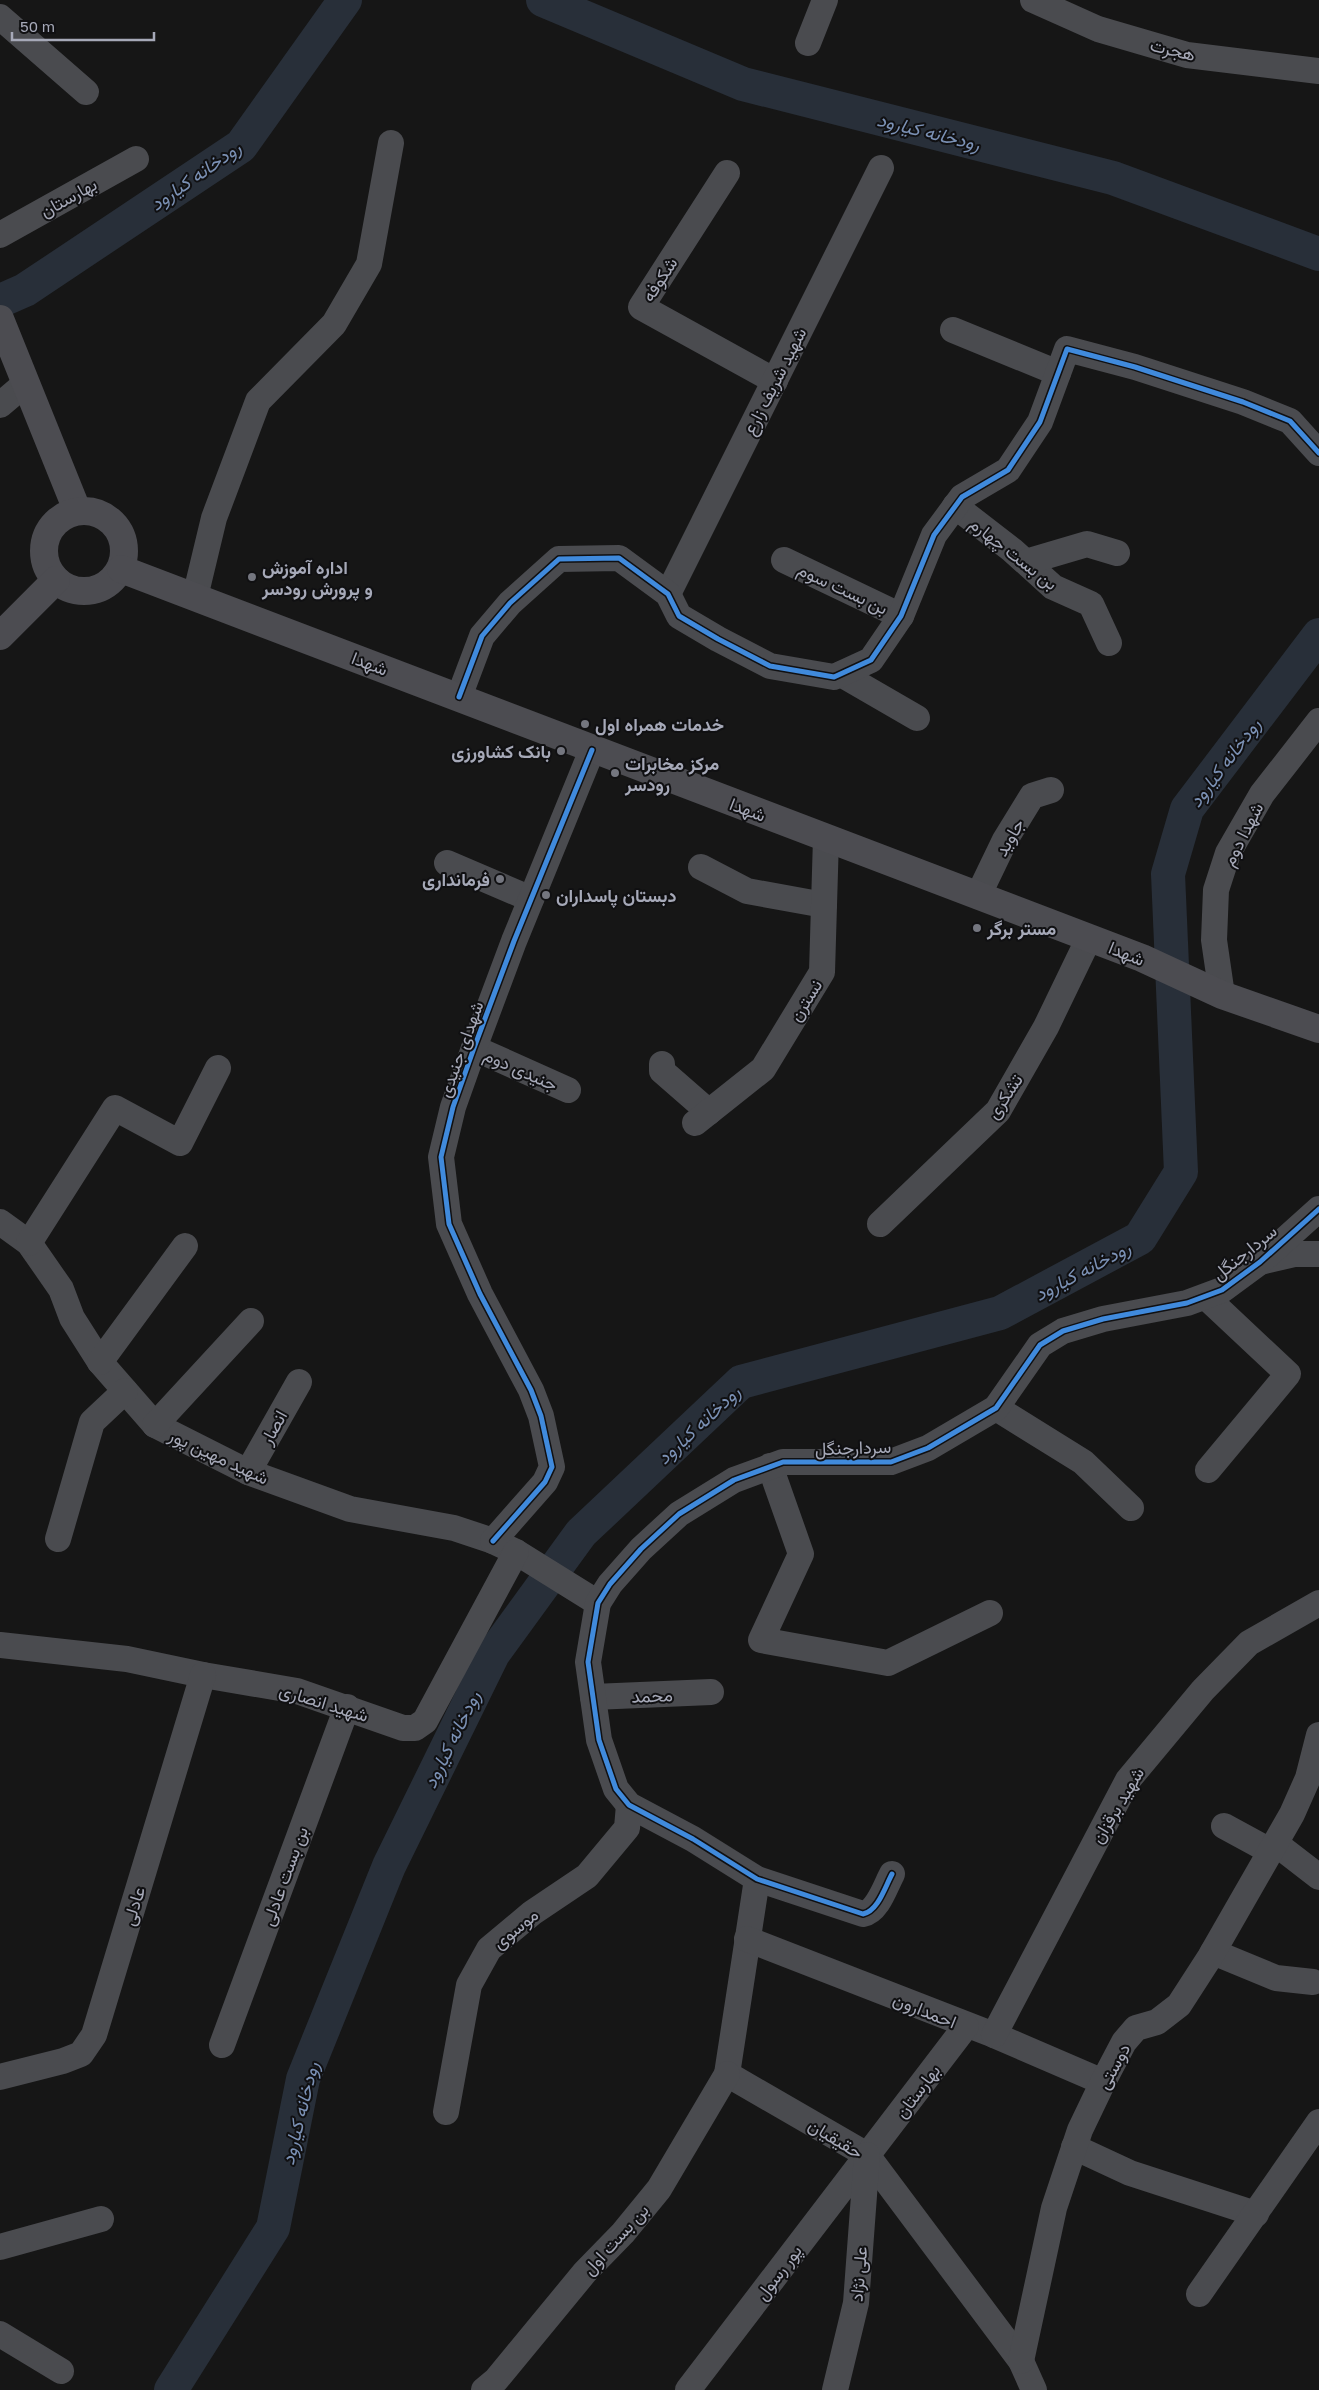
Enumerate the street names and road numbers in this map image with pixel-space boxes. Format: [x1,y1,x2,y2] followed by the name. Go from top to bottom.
[1148,33,1198,66] street label: هجرت
[36,172,101,222] street label: بهارستان
[636,252,682,306] street label: شکوفه
[737,323,812,440] street label: شهید شریف زارع
[964,512,1062,596] street label: بن بست چهارم
[793,557,892,620] street label: بن بست سوم
[348,646,391,681] street label: شهدا
[726,792,769,827] street label: شهدا
[1217,798,1269,871] street label: شهدا دوم
[989,814,1029,860] street label: جاوید
[1105,936,1148,971] street label: شهدا
[784,975,827,1026] street label: نسترن
[432,998,489,1101] street label: شهدای جنیدی
[480,1043,561,1097] street label: جنیدی دوم
[981,1069,1028,1123] street label: تشکری
[1207,1219,1281,1285] street label: سردارجنگل
[254,1406,292,1449] street label: انصار
[164,1423,272,1491] street label: شهید مهین پور
[814,1435,892,1460] street label: سردارجنگل
[276,1678,371,1727] street label: شهید انصاری
[631,1683,673,1707] street label: محمد
[1086,1763,1149,1848] street label: شهید برقزان
[256,1823,313,1929] street label: بن بست عادلی
[117,1884,150,1928] street label: عادلی
[488,1903,543,1954] street label: موسوی
[890,1987,960,2034] street label: احمدارون
[1092,2039,1135,2093] street label: دوستی
[890,2060,945,2123] street label: بهارستان
[805,2113,867,2163] street label: حقیقیان
[577,2199,653,2280] street label: بن بست اول
[750,2240,808,2305] street label: پور رسول
[845,2245,872,2303] street label: علی نژاد

